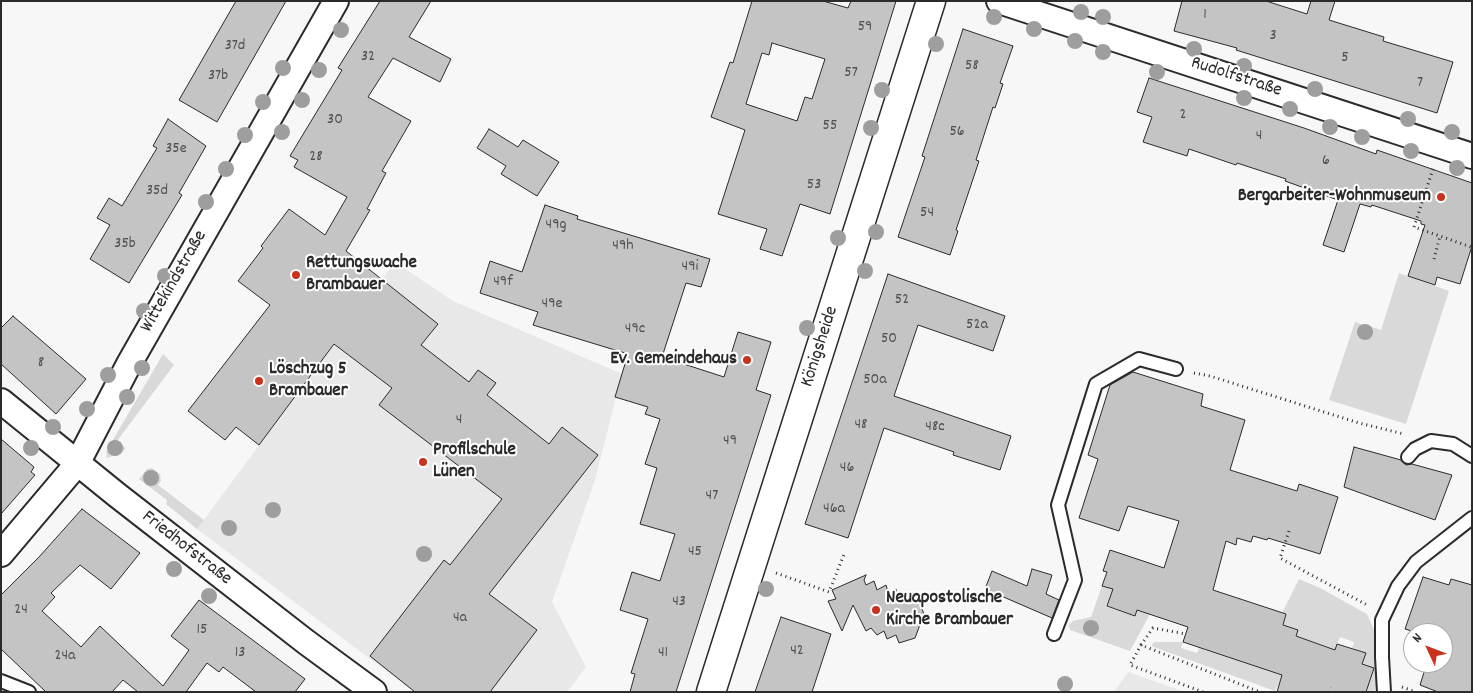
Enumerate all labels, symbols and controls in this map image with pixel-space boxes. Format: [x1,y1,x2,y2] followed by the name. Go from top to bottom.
[1203,6,1207,26] house number: 1
[858,18,872,38] house number: 59
[1269,27,1277,47] house number: 3
[225,37,245,57] house number: 37d
[361,48,375,68] house number: 32
[1341,49,1349,69] house number: 5
[1188,53,1284,103] street label: Rudolfstraße
[965,57,979,77] house number: 58
[844,64,858,84] house number: 57
[208,67,228,87] house number: 37b
[1417,74,1423,94] house number: 7
[1180,106,1186,126] house number: 2
[327,111,343,131] house number: 30
[823,117,837,137] house number: 55
[949,123,965,143] house number: 56
[1256,127,1262,147] house number: 4
[165,140,187,160] house number: 35e
[309,148,323,168] house number: 28
[1322,152,1330,172] house number: 6
[807,176,821,196] house number: 53
[146,182,168,202] house number: 35d
[1238,186,1431,208] place label: Bergarbeiter-Wohnmuseum
[1435,191,1447,203] marker: Bergarbeiter-Wohnmuseum
[920,204,934,224] house number: 54
[546,216,566,236] house number: 49g
[137,227,213,337] street label: Wittekindstraße
[114,235,136,255] house number: 35b
[612,237,634,257] house number: 49h
[306,253,417,297] place label: Rettungswache Brambauer
[682,258,698,278] house number: 49i
[290,269,302,281] marker: Rettungswache Brambauer
[493,273,513,293] house number: 49f
[895,291,909,311] house number: 52
[541,295,563,315] house number: 49e
[797,304,845,390] street label: Königsheide
[966,316,988,336] house number: 52a
[625,320,645,340] house number: 49c
[881,330,897,350] house number: 50
[610,349,737,371] place label: Ev. Gemeindehaus
[38,354,44,374] house number: 8
[741,354,753,366] marker: Ev. Gemeindehaus
[269,359,348,403] place label: Löschzug 5 Brambauer
[863,371,887,391] house number: 50a
[253,375,265,387] marker: Löschzug 5 Brambauer
[456,411,462,431] house number: 4
[854,416,868,436] house number: 48
[925,418,945,438] house number: 48c
[723,432,737,452] house number: 49
[433,440,516,484] place label: Profilschule Lünen
[417,456,429,468] marker: Profilschule Lünen
[840,459,854,479] house number: 46
[706,487,718,507] house number: 47
[823,500,845,520] house number: 46a
[136,507,236,591] street label: Friedhofstraße
[688,543,702,563] house number: 45
[886,588,1013,632] place label: Neuapostolische Kirche Brambauer
[672,593,686,613] house number: 43
[14,601,28,621] house number: 24
[870,604,882,616] marker: Neuapostolische Kirche Brambauer
[453,609,467,629] house number: 4a
[197,621,207,641] house number: 15
[1403,623,1453,673] north arrow
[1408,629,1427,648] text: N
[790,642,804,662] house number: 42
[235,644,245,664] house number: 13
[658,644,668,664] house number: 41
[54,647,76,667] house number: 24a

